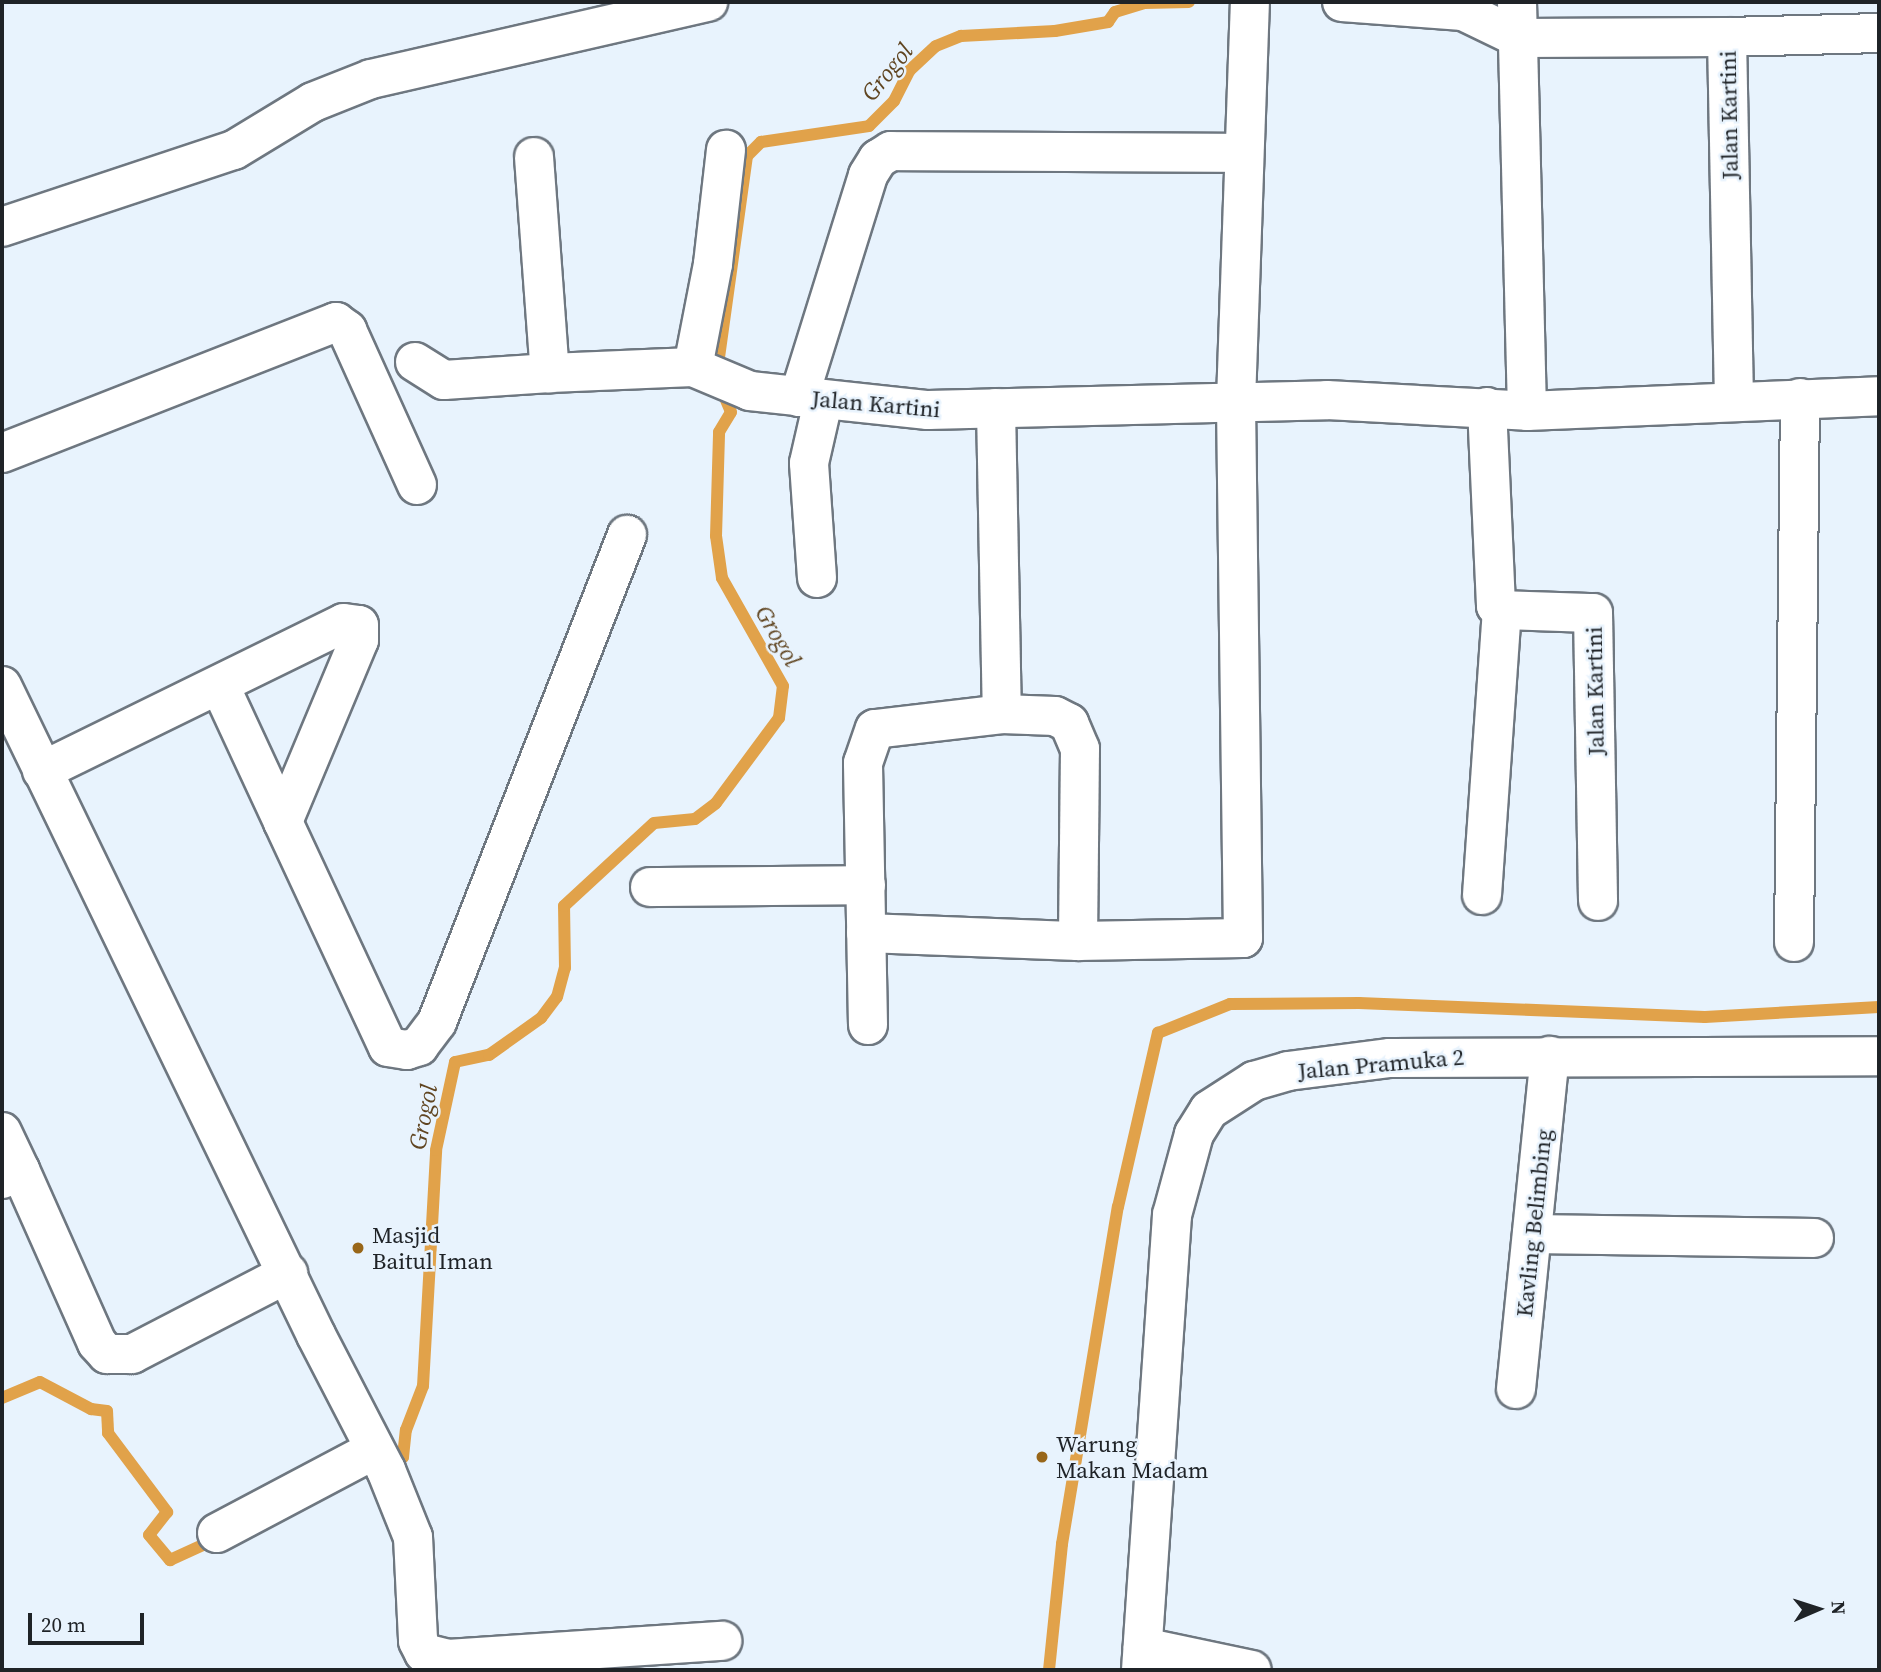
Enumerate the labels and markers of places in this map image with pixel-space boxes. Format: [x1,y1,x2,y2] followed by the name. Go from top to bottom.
[372,1221,493,1275] place label: Masjid Baitul Iman
[350,1240,366,1256] marker: Masjid Baitul Iman
[1056,1430,1209,1484] place label: Warung Makan Madam
[1034,1449,1050,1465] marker: Warung Makan Madam

